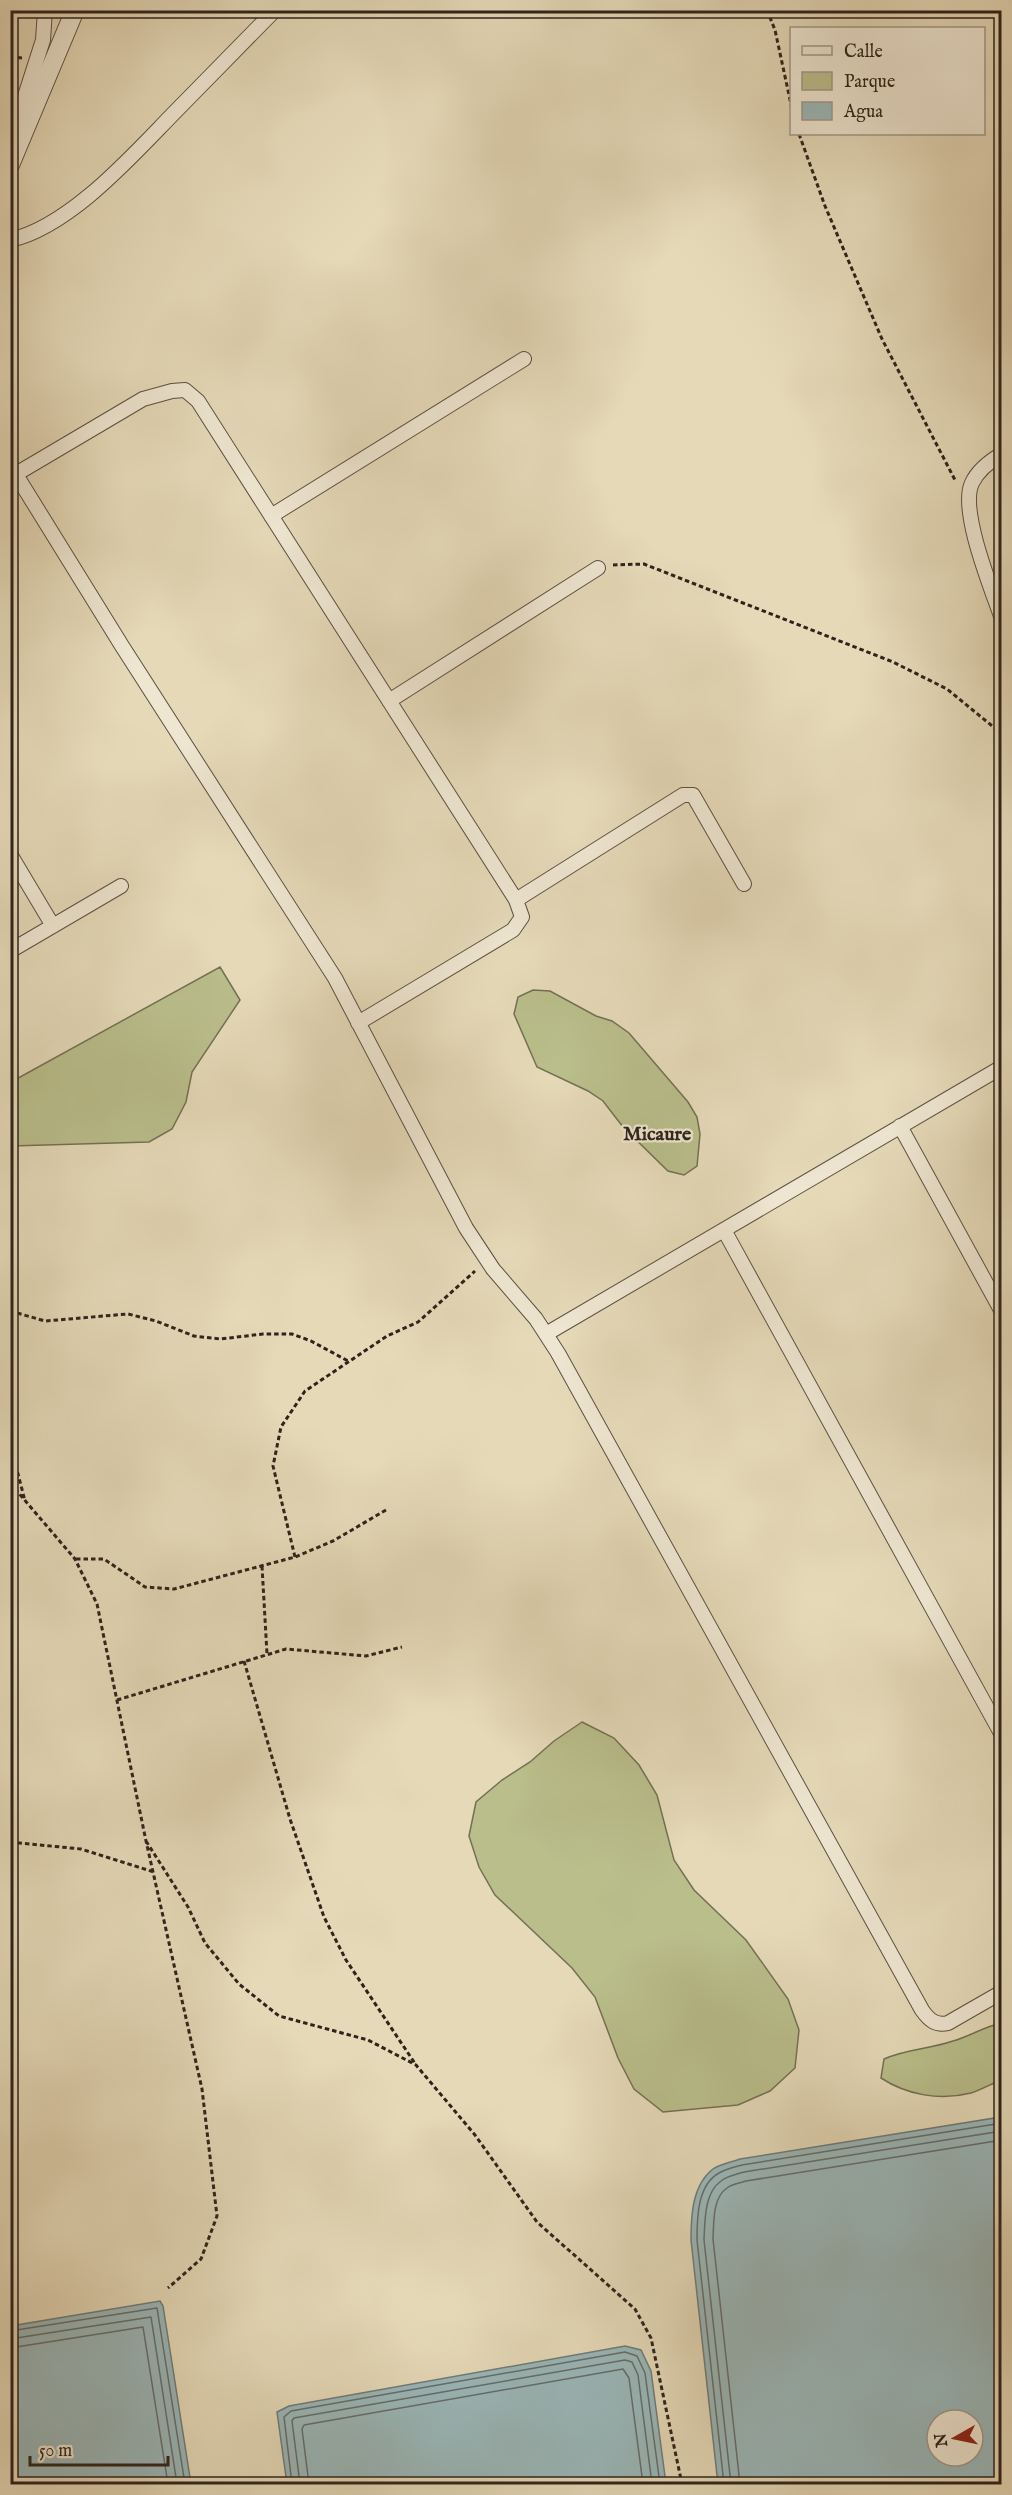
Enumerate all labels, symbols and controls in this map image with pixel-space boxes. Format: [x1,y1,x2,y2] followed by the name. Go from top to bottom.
[790,27,985,135] legend
[844,41,883,64] text: Calle
[844,71,895,94] text: Parque
[843,101,883,124] text: Agua
[623,1122,692,1147] district label: Micaure
[925,2408,985,2468] north arrow
[30,2429,168,2467] scale bar
[931,2431,953,2449] text: N
[39,2440,72,2463] text: 50 m

